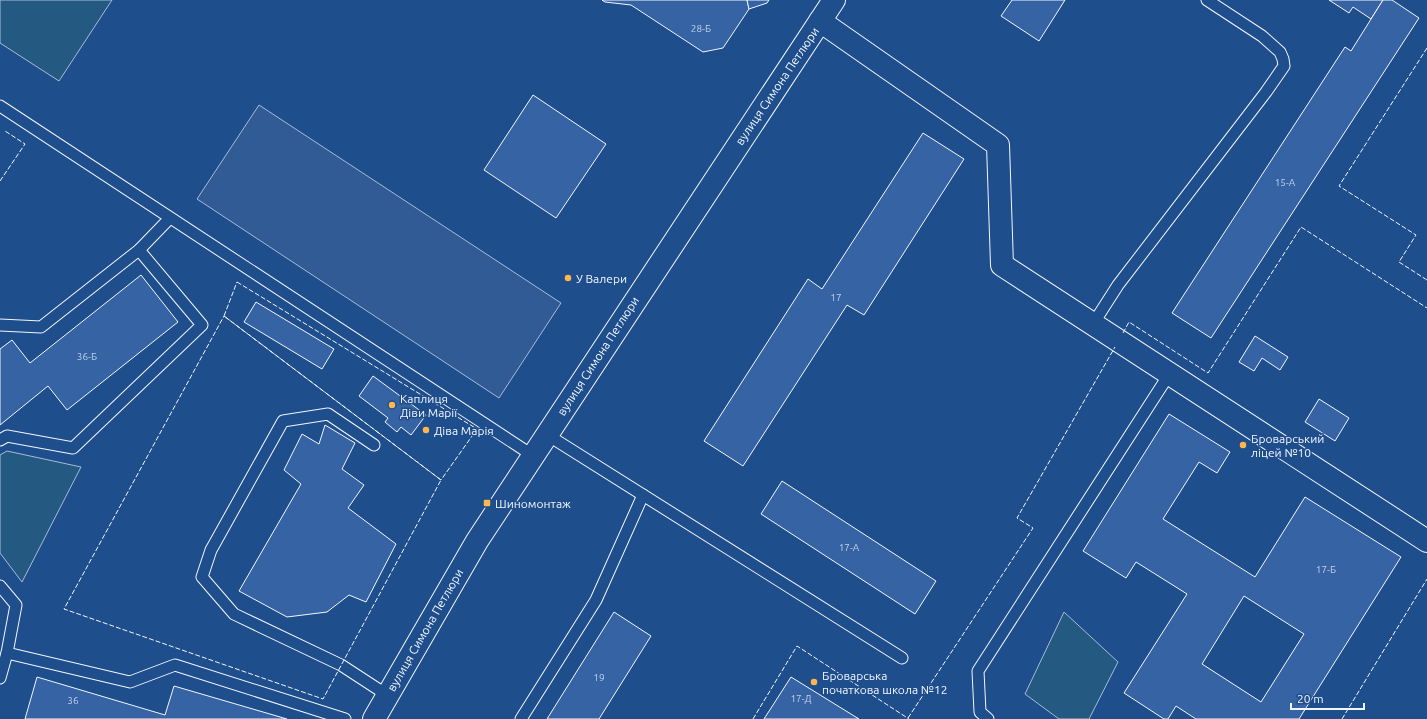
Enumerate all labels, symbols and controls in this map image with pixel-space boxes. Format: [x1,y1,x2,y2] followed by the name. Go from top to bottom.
[691,23,711,34] house number: 28-Б
[733,25,821,147] street label: вулиця Симона Петлюри
[1275,177,1296,188] house number: 15-А
[576,272,627,285] place label: У Валери
[563,273,573,283] marker: У Валери
[830,292,842,303] house number: 17
[555,294,641,418] street label: вулиця Симона Петлюри
[77,351,97,362] house number: 36-Б
[400,392,458,419] place label: Каплиця Діви Марії
[387,400,397,410] marker: Каплиця Діви Марії
[434,424,494,437] place label: Діва Марія
[421,425,431,435] marker: Діва Марія
[1251,432,1324,459] place label: Броварський ліцей №10
[1238,440,1248,450] marker: Броварський ліцей №10
[495,497,571,510] place label: Шиномонтаж
[482,498,492,508] marker: Шиномонтаж
[839,542,860,553] house number: 17-А
[1316,564,1336,575] house number: 17-Б
[385,566,465,694] street label: вулиця Симона Петлюри
[822,669,948,696] place label: Броварська початкова школа №12
[593,672,605,683] house number: 19
[809,677,819,687] marker: Броварська початкова школа №12
[1291,685,1364,711] scale bar
[1297,692,1324,705] text: 20 m
[790,693,812,704] house number: 17-Д
[67,695,79,706] house number: 36

